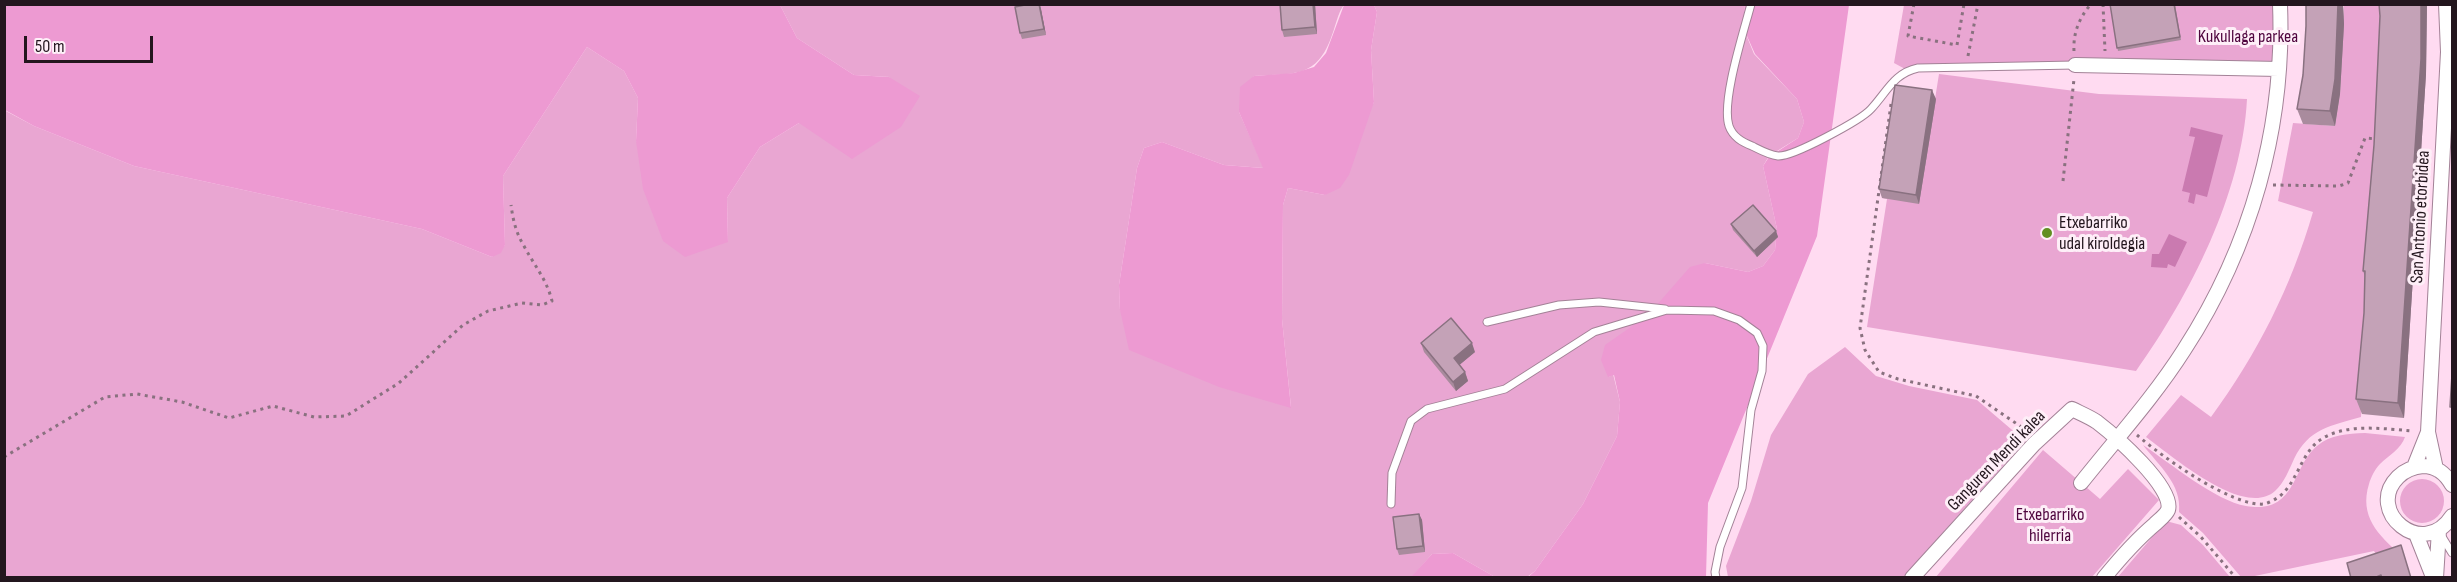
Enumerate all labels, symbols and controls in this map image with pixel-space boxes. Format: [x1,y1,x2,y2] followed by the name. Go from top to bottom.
[27,24,156,62] scale bar
[2198,26,2298,48] park label: Kukullaga parkea
[35,36,65,57] text: 50 m
[2407,150,2435,284] street label: San Antonio etorbidea
[2059,212,2145,254] place label: Etxebarriko udal kiroldegia
[2040,226,2054,240] marker: Etxebarriko udal kiroldegia
[1944,406,2050,516] street label: Ganguren Mendi kalea
[2016,504,2084,546] park label: Etxebarriko hilerria

